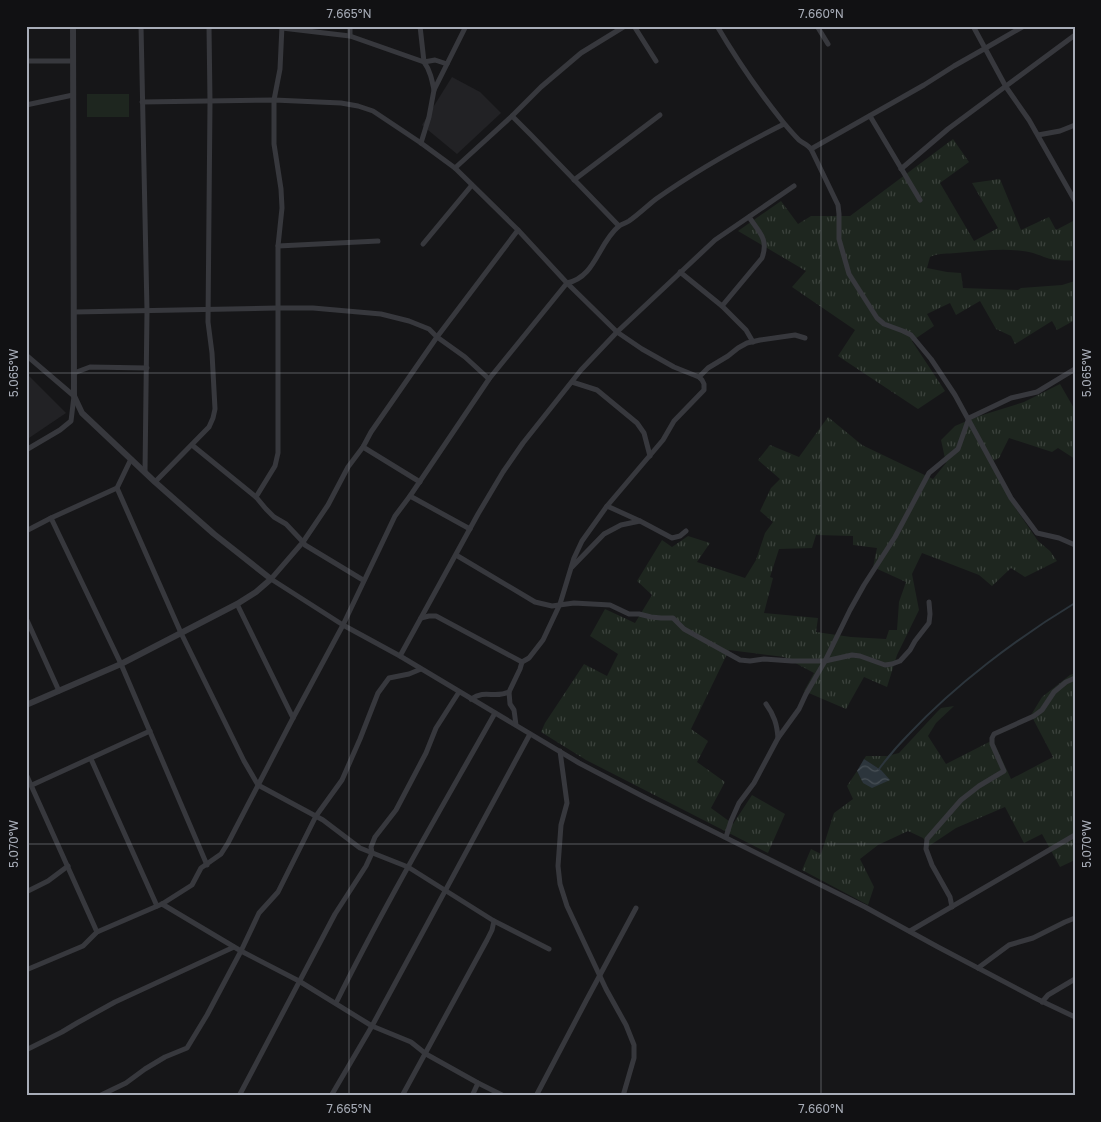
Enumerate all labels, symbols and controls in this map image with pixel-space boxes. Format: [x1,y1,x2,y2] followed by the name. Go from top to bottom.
[326,6,372,21] text: 7.665°N
[798,6,844,21] text: 7.660°N
[6,348,21,397] text: 5.065°W
[1079,348,1094,397] text: 5.065°W
[6,820,21,868] text: 5.070°W
[1079,820,1094,868] text: 5.070°W
[326,1101,372,1116] text: 7.665°N
[798,1101,844,1116] text: 7.660°N

